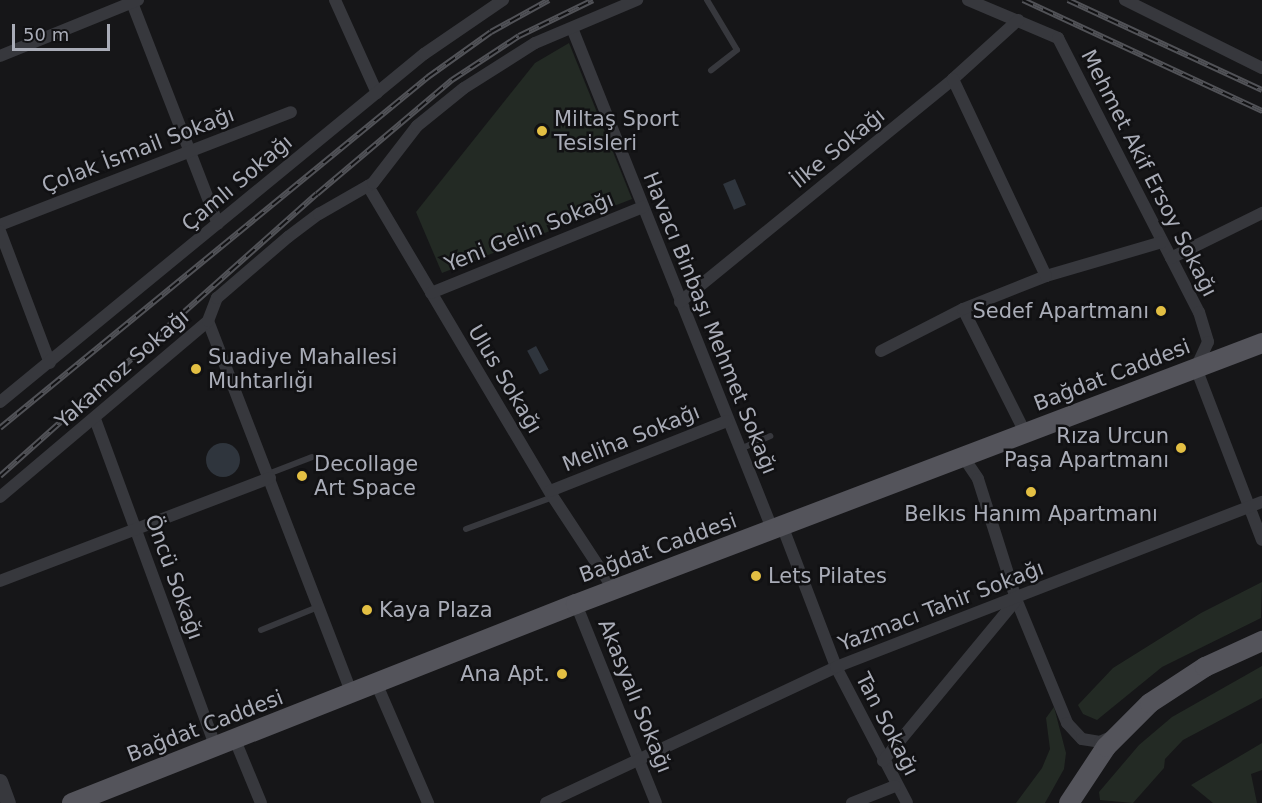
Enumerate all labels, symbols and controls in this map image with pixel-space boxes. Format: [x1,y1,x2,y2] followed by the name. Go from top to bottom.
[15,12,112,50] scale bar
[23,24,69,45] text: 50 m
[1076,45,1222,301] street label: Mehmet Akif Ersoy Sokağı
[38,102,238,198] street label: Çolak İsmail Sokağı
[786,103,890,193] street label: İlke Sokağı
[554,106,679,156] place label: Miltaş Sport Tesisleri
[535,124,549,138] marker: Miltaş Sport Tesisleri
[177,130,297,236] street label: Çamlı Sokağı
[638,168,782,478] street label: Havacı Binbaşı Mehmet Sokağı
[441,187,617,277] street label: Yeni Gelin Sokağı
[973,298,1149,324] place label: Sedef Apartmanı
[50,304,194,434] street label: Yakamoz Sokağı
[1154,304,1168,318] marker: Sedef Apartmanı
[463,320,547,438] street label: Ulus Sokağı
[1030,334,1194,416] street label: Bağdat Caddesi
[208,344,397,394] place label: Suadiye Mahallesi Muhtarlığı
[189,362,203,376] marker: Suadiye Mahallesi Muhtarlığı
[559,399,703,477] street label: Meliha Sokağı
[1004,423,1169,473] place label: Rıza Urcun Paşa Apartmanı
[1174,441,1188,455] marker: Rıza Urcun Paşa Apartmanı
[314,451,418,501] place label: Decollage Art Space
[295,469,309,483] marker: Decollage Art Space
[1024,485,1038,499] marker: Belkıs Hanım Apartmanı
[904,501,1158,527] place label: Belkıs Hanım Apartmanı
[576,508,740,588] street label: Bağdat Caddesi
[140,511,208,643] street label: Öncü Sokağı
[835,555,1047,657] street label: Yazmacı Tahir Sokağı
[768,563,887,589] place label: Lets Pilates
[749,569,763,583] marker: Lets Pilates
[379,597,493,623] place label: Kaya Plaza
[360,603,374,617] marker: Kaya Plaza
[593,615,677,777] street label: Akasyalı Sokağı
[460,661,550,687] place label: Ana Apt.
[555,667,569,681] marker: Ana Apt.
[850,668,924,780] street label: Tan Sokağı
[123,685,287,767] street label: Bağdat Caddesi

